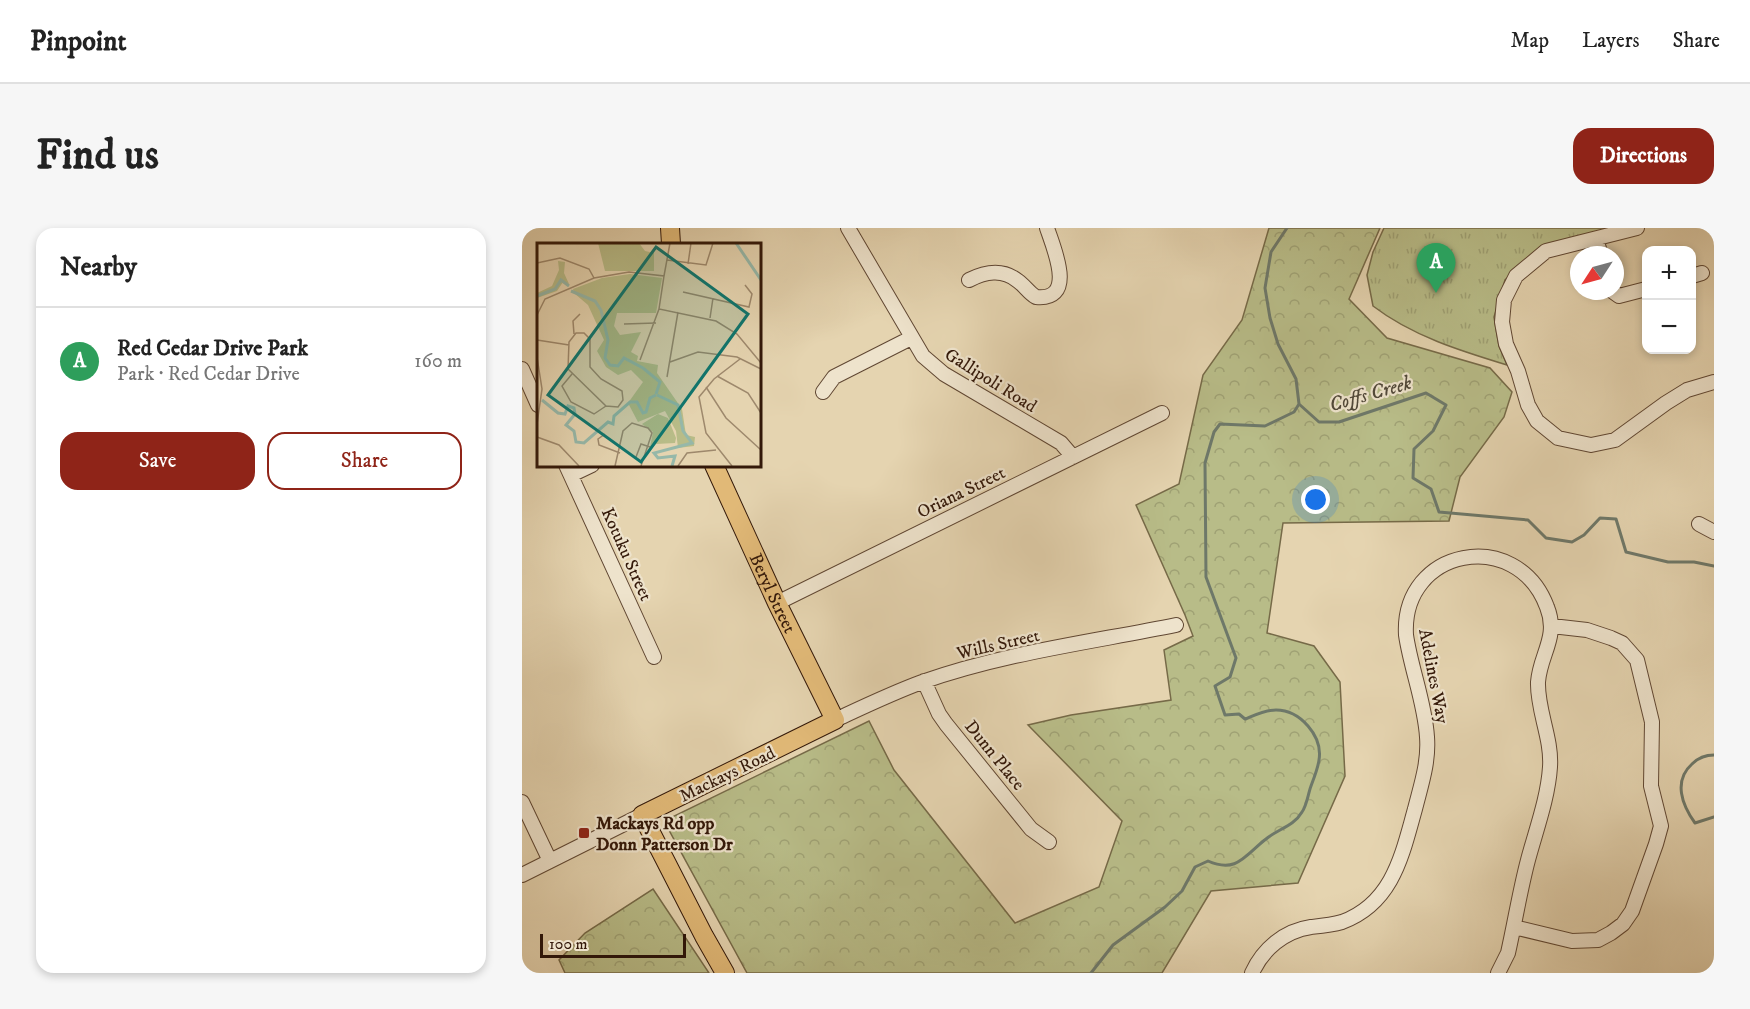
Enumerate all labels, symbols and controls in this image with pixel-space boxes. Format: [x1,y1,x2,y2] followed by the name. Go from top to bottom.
[30,24,126,59] text: Pinpoint
[1510,28,1549,54] text: Map
[1582,28,1640,54] text: Layers
[1673,28,1720,54] text: Share
[1573,128,1714,184] button: Directions
[36,130,159,182] text: Find us
[537,243,760,466] inset map
[1416,244,1456,293] pin: A
[1570,246,1624,300] north arrow
[1642,246,1696,354] map controls
[1642,246,1696,300] button: +
[60,251,137,284] text: Nearby
[1642,300,1696,354] button: −
[117,335,308,362] text: Red Cedar Drive Park
[940,344,1041,418] street label: Gallipoli Road
[73,349,86,374] text: A
[414,349,462,374] text: 160 m
[117,362,300,387] text: Park · Red Cedar Drive
[1326,371,1415,418] water label: Coffs Creek
[60,432,255,490] button: Save
[267,432,462,490] button: Share
[914,462,1009,524] street label: Oriana Street
[1301,485,1330,514] your location
[596,504,656,605] street label: Kotuku Street
[744,550,800,637] street label: Beryl Street
[954,625,1042,665] street label: Wills Street
[1413,627,1453,726] street label: Adelines Way
[959,716,1029,795] street label: Dunn Place
[676,742,779,808] street label: Mackays Road
[596,813,733,856] place label: Mackays Rd opp Donn Patterson Dr
[577,826,591,840] marker: Mackays Rd opp Donn Patterson Dr
[540,931,686,958] scale bar
[549,934,588,954] text: 100 m

